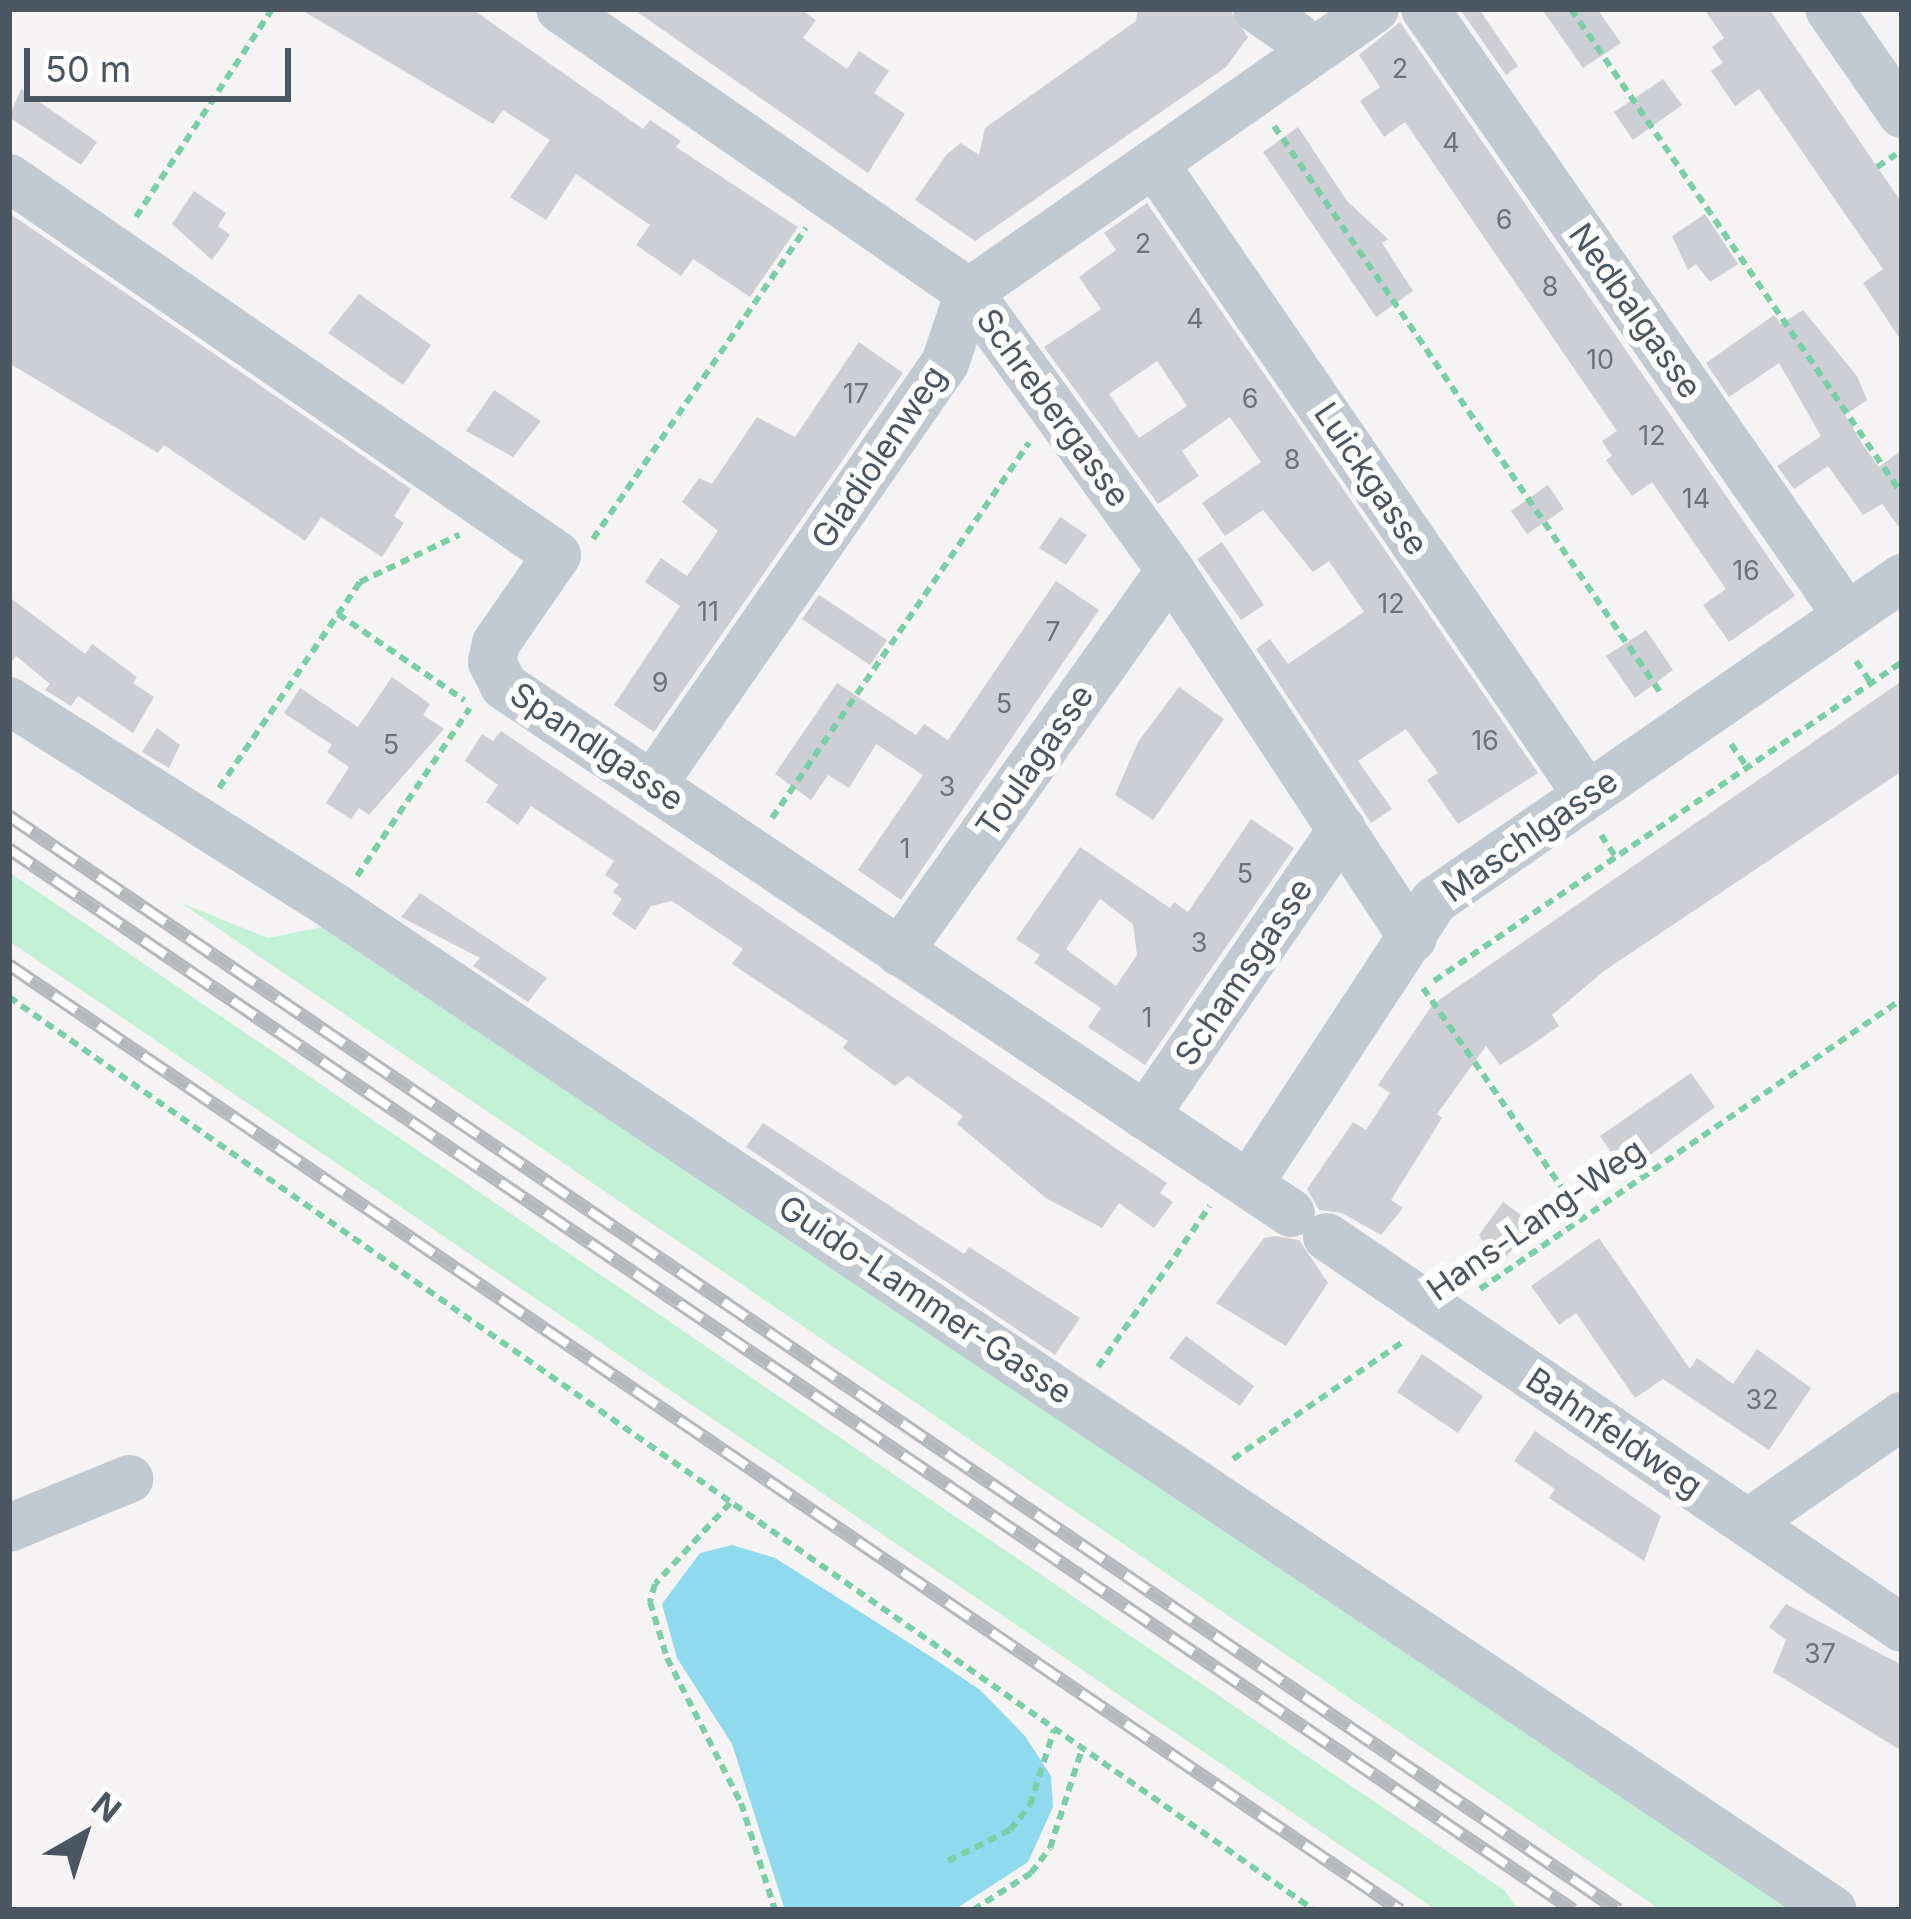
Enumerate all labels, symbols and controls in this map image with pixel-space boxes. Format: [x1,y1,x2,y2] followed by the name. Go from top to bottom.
[30,24,297,98] scale bar
[45,47,131,91] text: 50 m
[1392,53,1408,85] house number: 2
[1442,127,1460,159] house number: 4
[1496,204,1512,236] house number: 6
[1560,216,1710,406] street label: Nedbalgasse
[1135,228,1151,260] house number: 2
[1542,271,1558,303] house number: 8
[968,301,1138,515] street label: Schrebergasse
[1186,303,1204,335] house number: 4
[1586,344,1614,376] house number: 10
[803,358,955,556] street label: Gladiolenweg
[843,378,869,410] house number: 17
[1242,383,1258,415] house number: 6
[1306,395,1436,563] street label: Luickgasse
[1638,420,1666,452] house number: 12
[1284,444,1300,476] house number: 8
[1682,483,1710,515] house number: 14
[1732,555,1760,587] house number: 16
[1377,588,1405,620] house number: 12
[697,596,719,628] house number: 11
[1045,616,1061,648] house number: 7
[652,667,668,699] house number: 9
[503,674,691,820] street label: Spandlgasse
[968,677,1102,845] street label: Toulagasse
[996,688,1012,720] house number: 5
[1471,725,1499,757] house number: 16
[383,729,399,761] house number: 5
[1435,761,1625,911] street label: Maschlgasse
[939,771,955,803] house number: 3
[900,833,910,865] house number: 1
[1237,858,1253,890] house number: 5
[1167,871,1321,1073] street label: Schamsgasse
[1191,927,1207,959] house number: 3
[1142,1002,1152,1034] house number: 1
[1420,1130,1652,1310] street label: Hans-Lang-Weg
[771,1187,1079,1413] street label: Guido-Lammer-Gasse
[1518,1360,1710,1506] street label: Bahnfeldweg
[1745,1384,1779,1416] house number: 32
[1804,1638,1836,1670] house number: 37
[24,1775,144,1895] north arrow
[84,1784,129,1830] text: N

